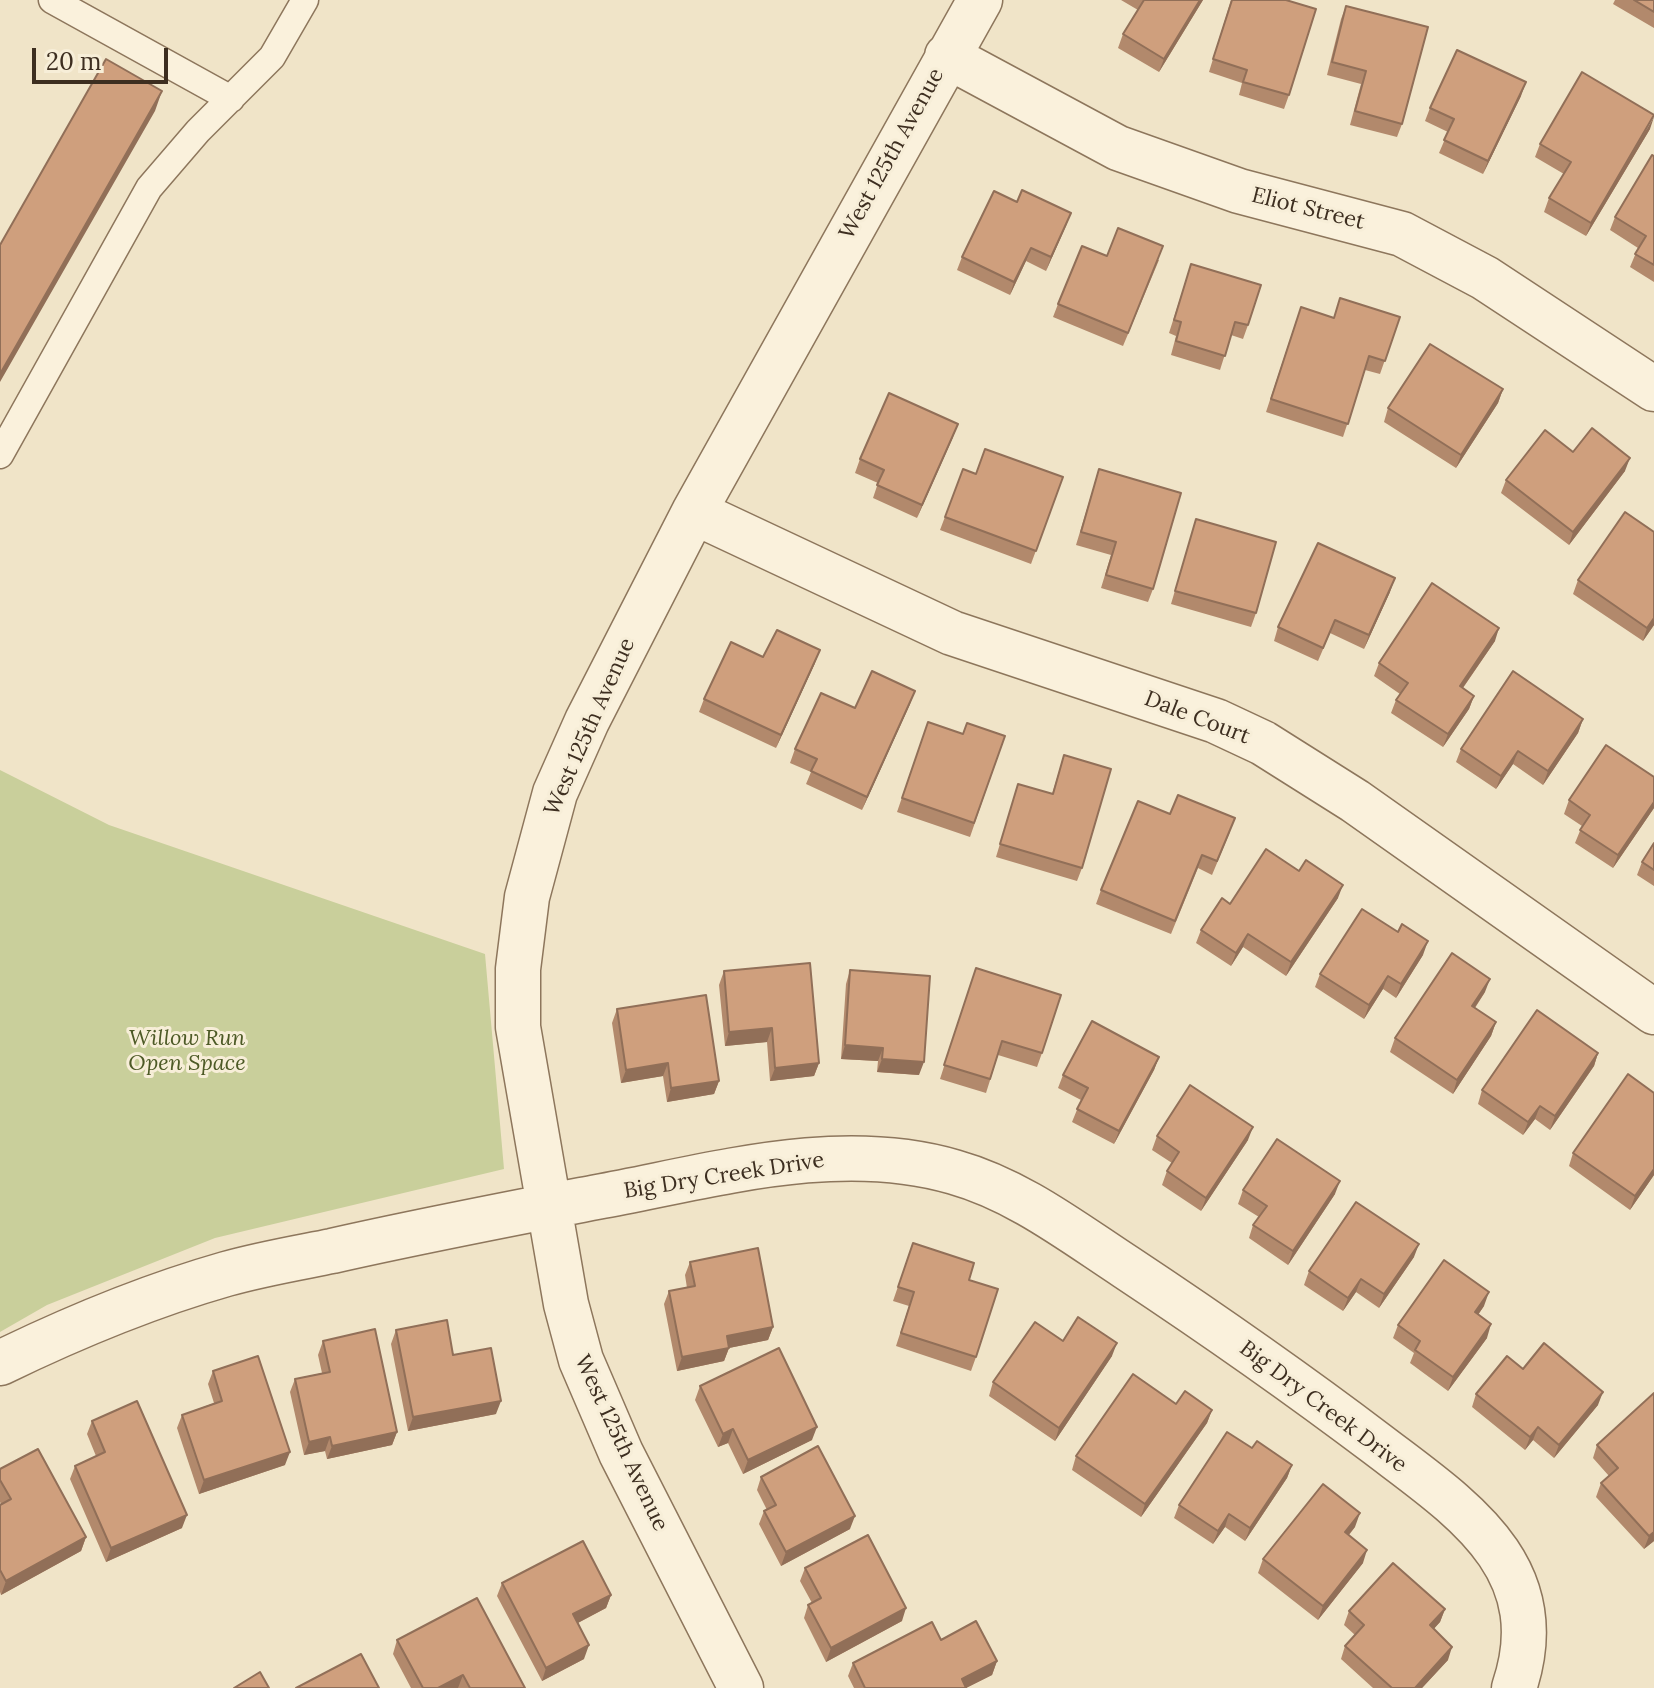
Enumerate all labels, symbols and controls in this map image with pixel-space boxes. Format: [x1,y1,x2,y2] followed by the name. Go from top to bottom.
[36,32,172,82] scale bar
[46,46,102,77] text: 20 m
[834,64,950,244] street label: West 125th Avenue
[1249,182,1367,236] street label: Eliot Street
[539,634,641,820] street label: West 125th Avenue
[1141,686,1253,750] street label: Dale Court
[128,1026,246,1078] park label: Willow Run Open Space
[622,1147,826,1205] street label: Big Dry Creek Drive
[1234,1336,1412,1478] street label: Big Dry Creek Drive
[569,1351,673,1535] street label: West 125th Avenue

